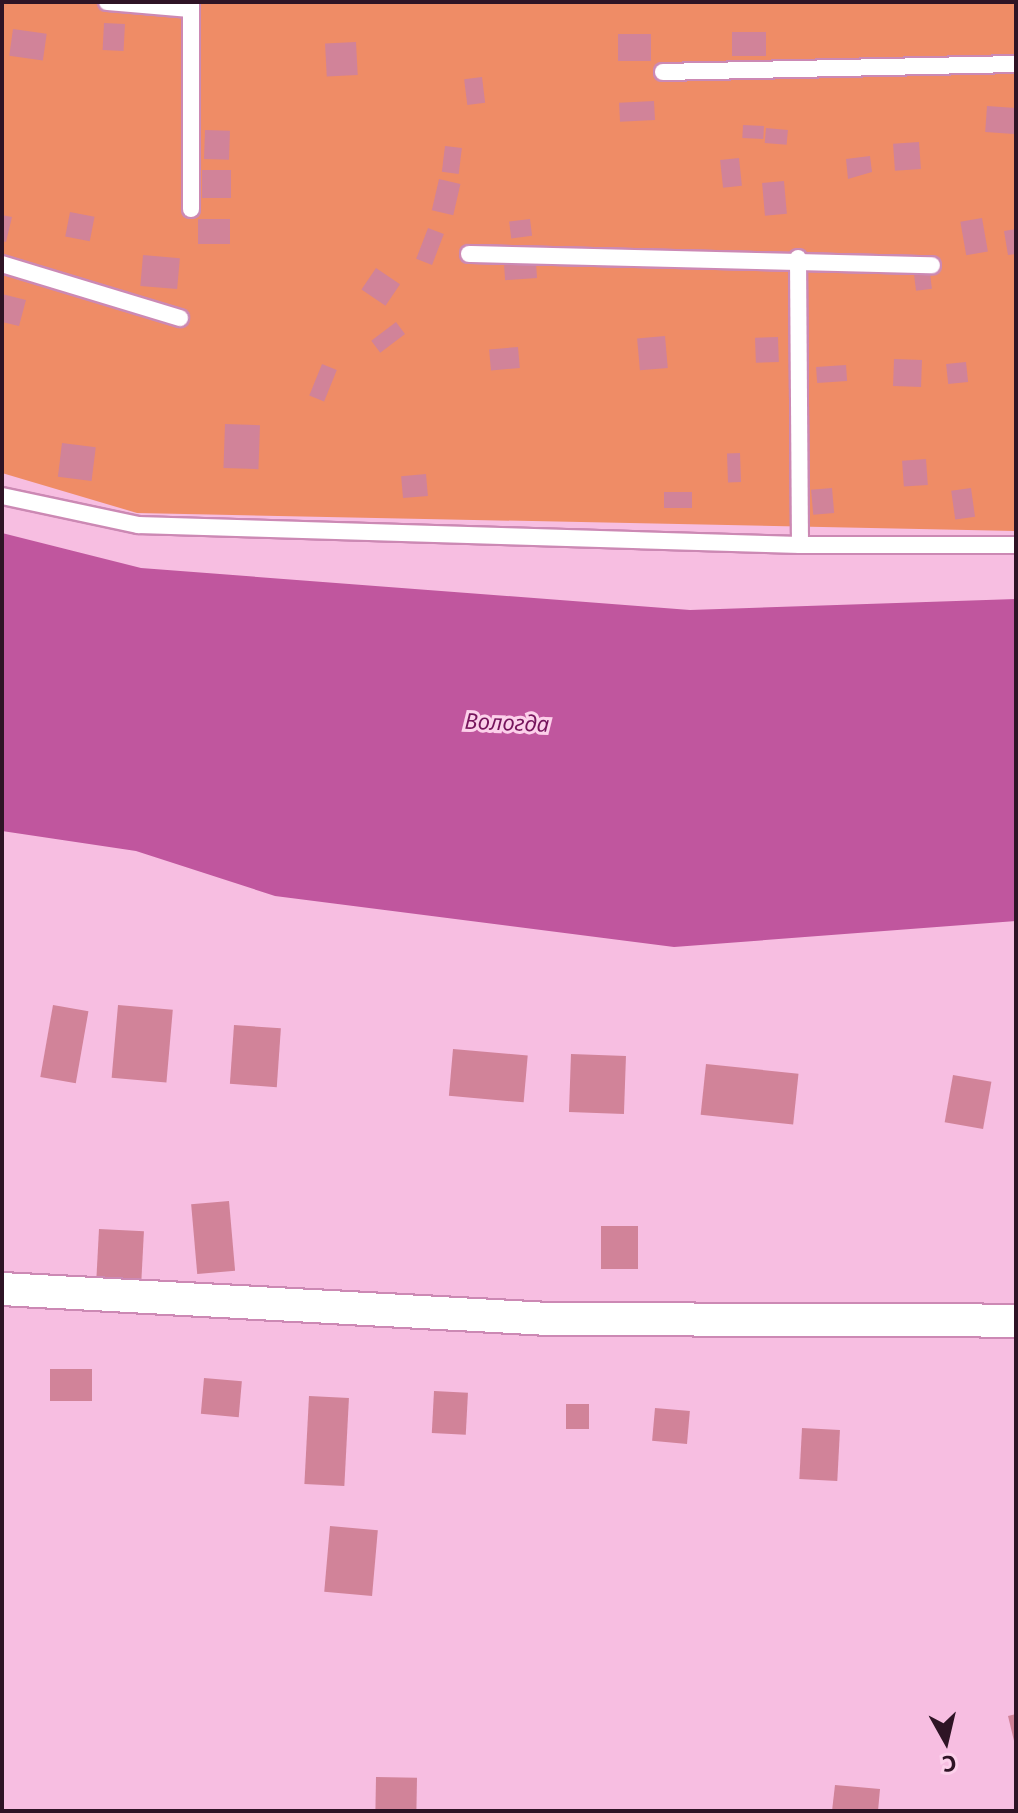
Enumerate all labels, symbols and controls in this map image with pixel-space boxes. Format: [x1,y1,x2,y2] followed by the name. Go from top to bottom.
[464,707,550,737] water label: Вологда
[906,1701,986,1781] north arrow
[940,1749,958,1781] text: С

